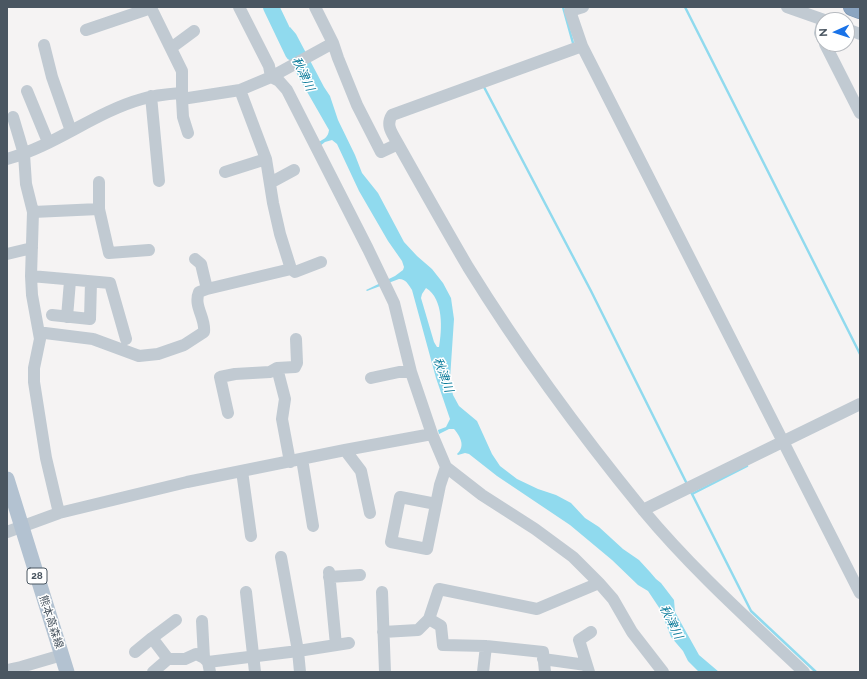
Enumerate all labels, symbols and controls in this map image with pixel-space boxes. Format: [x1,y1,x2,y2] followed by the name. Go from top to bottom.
[815,12,855,52] north arrow
[817,28,830,37] text: N
[289,55,317,93] water label: 秋津川
[430,356,456,394] water label: 秋津川
[27,568,47,584] road number: 28
[36,594,66,650] street label: 熊本高森線
[657,603,685,641] water label: 秋津川

